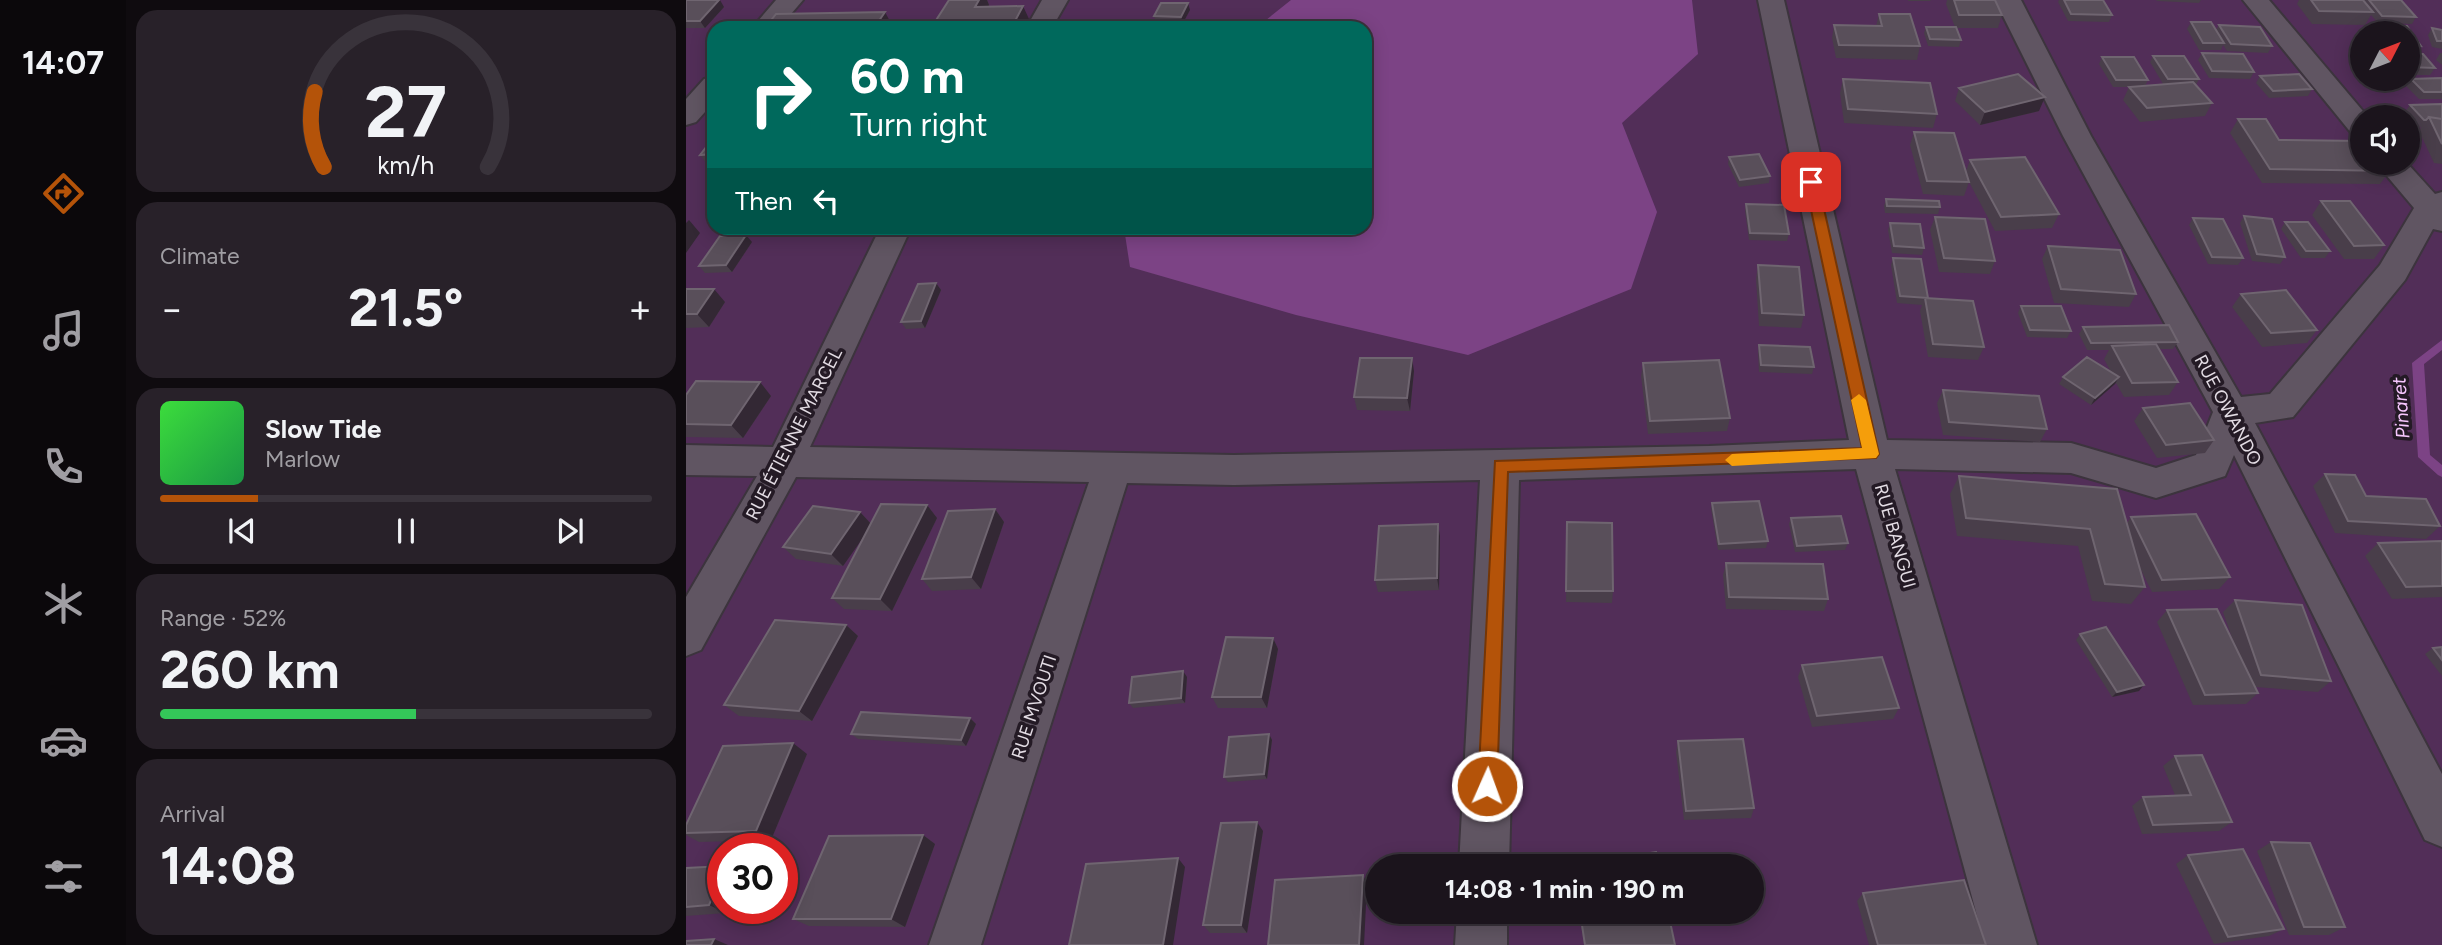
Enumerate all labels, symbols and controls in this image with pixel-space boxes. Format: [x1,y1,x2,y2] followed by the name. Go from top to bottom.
[2350,21,2420,91] north arrow
[2350,21,2420,175] map controls
[22,44,104,82] text: 14:07
[850,46,965,105] text: 60 m
[735,49,826,140] icon: right
[365,68,447,155] text: 27
[2350,105,2420,175] button: sound
[850,106,988,144] text: Turn right
[377,150,435,180] text: km/h
[1781,152,1841,212] pin
[1792,163,1830,201] icon: arrive
[39,169,88,218] icon: directions
[807,182,845,220] icon: left
[735,185,793,217] text: Then
[160,242,239,270] text: Climate
[349,277,463,339] text: 21.5°
[160,286,184,332] text: −
[628,286,652,332] text: +
[39,306,88,355] icon: music
[741,344,847,524] street label: RUE ÉTIENNE MARCEL
[2190,351,2266,469] street label: RUE OWANDO
[2387,376,2415,439] water label: Pinaret
[265,413,381,445] text: Slow Tide
[39,442,88,491] icon: phone
[265,445,340,473] text: Marlow
[1870,481,1920,591] street label: RUE BANGUI
[223,512,261,550] icon: previous
[387,512,425,550] icon: pause
[551,512,589,550] icon: next
[39,579,88,628] icon: climate
[160,604,286,632] text: Range · 52%
[160,639,340,701] text: 260 km
[1007,652,1061,762] street label: RUE MVOUTI
[39,716,88,765] icon: car
[1450,749,1524,823] position arrow
[160,800,225,828] text: Arrival
[707,833,798,924] speed limit sign: 30
[160,835,296,897] text: 14:08
[39,852,88,901] icon: filters
[1445,873,1684,905] text: 14:08 · 1 min · 190 m

